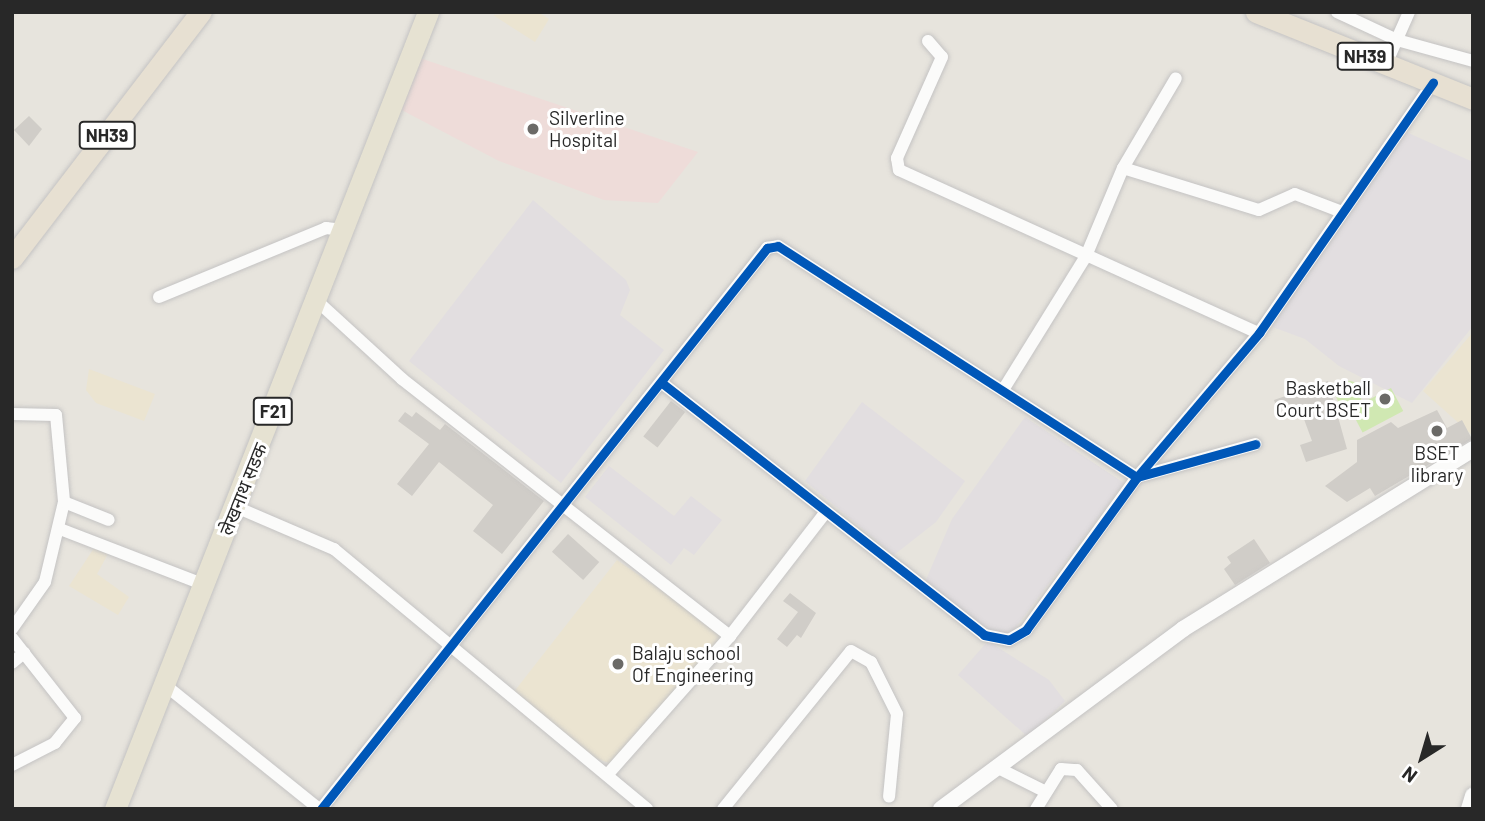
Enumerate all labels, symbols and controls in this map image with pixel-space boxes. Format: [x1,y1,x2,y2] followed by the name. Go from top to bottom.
[1335,42,1395,70] road number: NH39
[549,107,625,151] place label: Silverline Hospital
[523,119,543,139] marker: Silverline Hospital
[77,120,137,150] road number: NH39
[1276,377,1371,421] place label: Basketball Court BSET
[1377,391,1393,407] marker: Basketball Court BSET
[252,396,294,426] road number: F21
[1429,423,1445,439] marker: BSET library
[214,440,272,538] street label: लेखनाथ सडक
[1411,442,1463,486] place label: BSET library
[632,642,754,686] place label: Balaju school Of Engineering
[610,656,626,672] marker: Balaju school Of Engineering
[1387,723,1457,793] north arrow
[1397,762,1421,788] text: N

